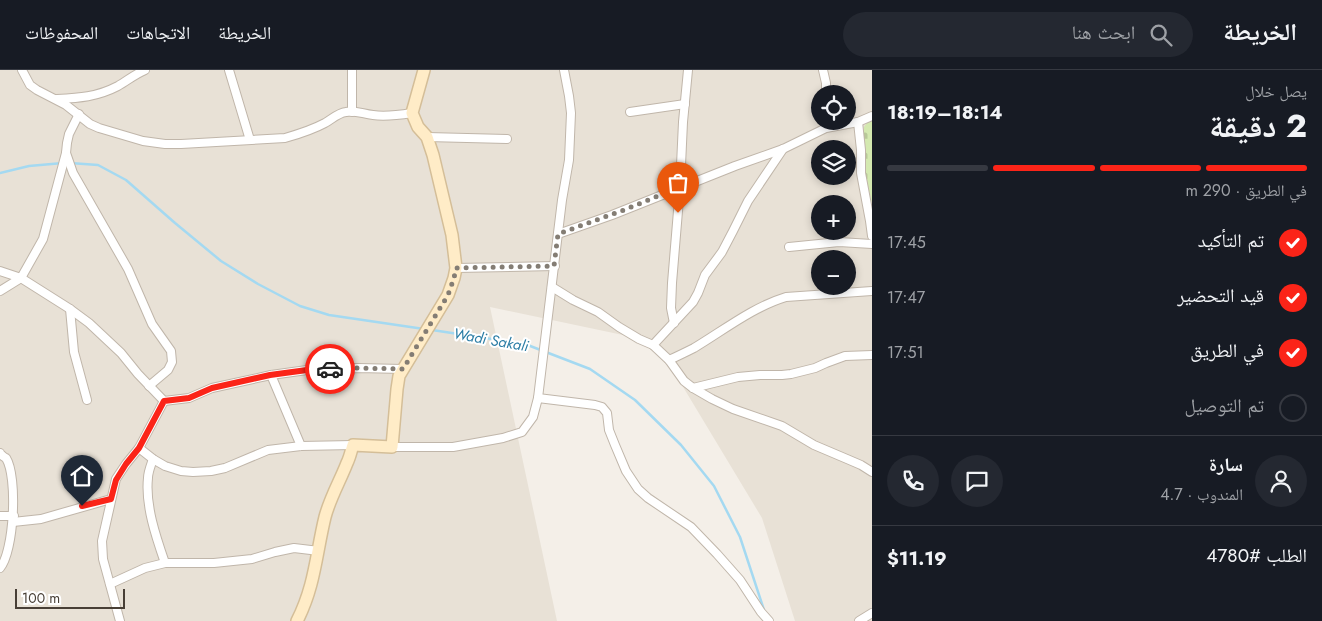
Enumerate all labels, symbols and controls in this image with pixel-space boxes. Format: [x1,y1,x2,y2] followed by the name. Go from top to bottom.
[843,12,1193,57] search box
[1223,14,1297,49] text: الخريطة
[1072,19,1135,46] text: ابحث هنا
[25,20,98,46] text: المحفوظات
[126,20,190,46] text: الاتجاهات
[218,20,271,46] text: الخريطة
[1147,21,1175,49] icon: search
[1245,80,1307,103] text: يصل خلال
[811,85,856,295] map controls
[811,85,856,130] button: locate
[887,99,1003,126] text: 18:14–18:19
[1209,103,1307,149] text: 2 دقيقة
[811,140,856,185] button: layers
[657,162,699,213] pin
[664,169,692,197] icon: bag
[1185,179,1307,202] text: في الطريق · 290 m
[811,195,856,240] button: +
[1198,227,1264,254] text: تم التأكيد
[1279,229,1307,257] icon: check
[887,231,926,254] text: 17:45
[811,250,856,295] button: −
[1177,282,1264,309] text: قيد التحضير
[1279,284,1307,312] icon: check
[887,286,925,309] text: 17:47
[452,323,530,357] water label: Wadi Sakali
[1190,337,1264,364] text: في الطريق
[1279,339,1307,367] icon: check
[887,341,924,364] text: 17:51
[305,344,355,394] courier
[316,355,344,383] icon: car
[1184,392,1264,419] text: تم التوصيل
[1209,451,1243,478] text: سارة
[61,455,103,506] pin
[887,455,939,507] button: phone
[951,455,1003,507] button: chat
[1255,455,1307,507] button: person
[68,462,96,490] icon: home
[1160,483,1243,506] text: المندوب · 4.7
[1206,542,1307,569] text: الطلب #4780
[887,545,947,572] text: $11.19
[15,586,125,609] scale bar
[22,588,60,608] text: 100 m

